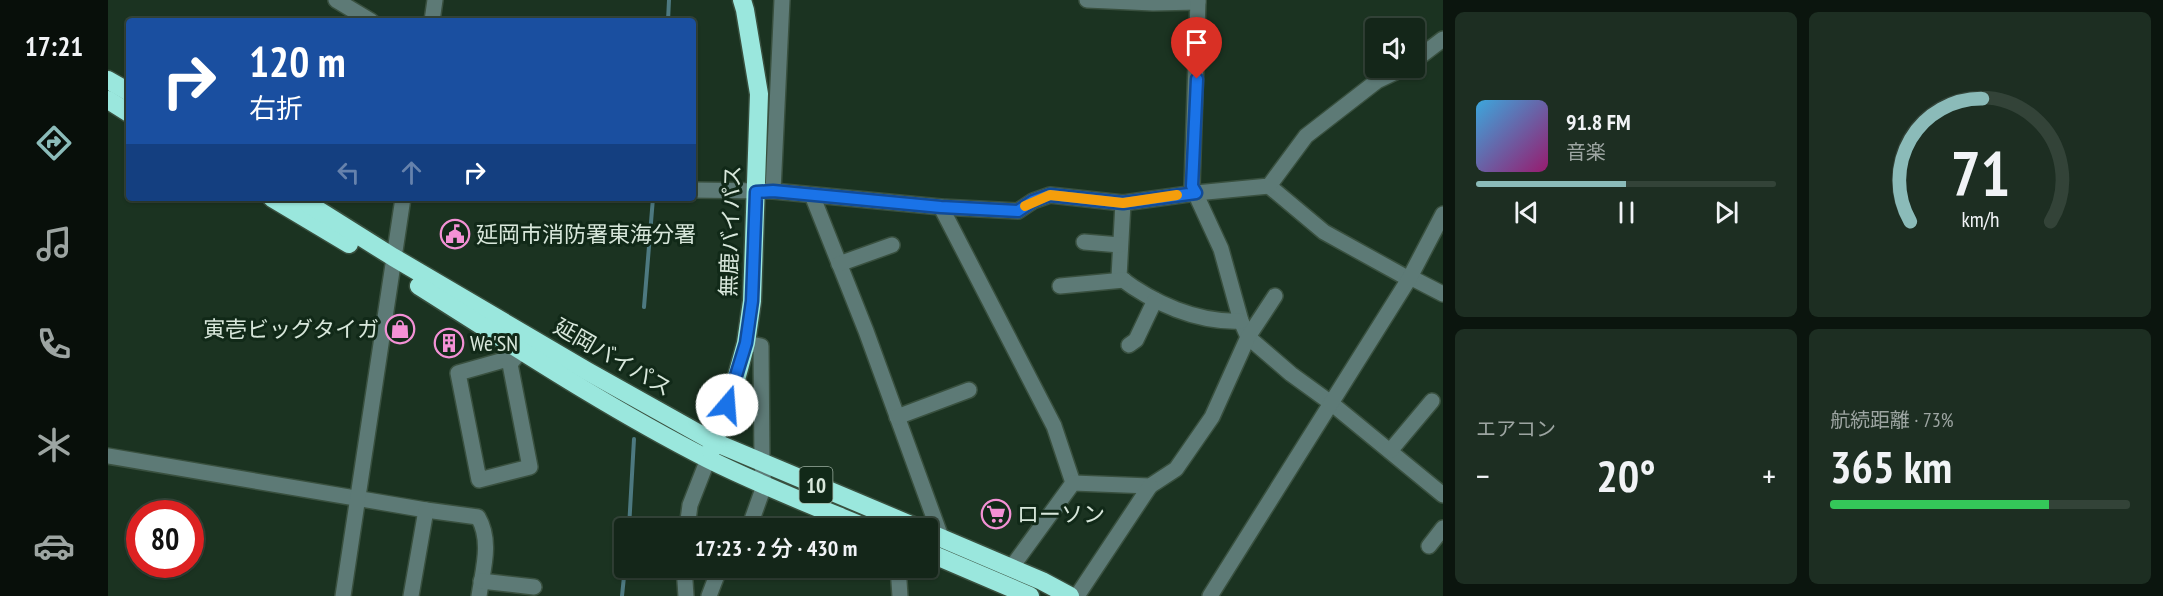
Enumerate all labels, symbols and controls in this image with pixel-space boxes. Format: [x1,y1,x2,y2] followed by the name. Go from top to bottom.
[1171,17,1222,79] pin
[1365,18,1425,78] map controls
[1365,18,1425,78] button: sound
[1180,26,1213,59] icon: arrive
[25,29,83,63] text: 17:21
[249,34,346,89] text: 120 m
[150,42,228,120] icon: right
[249,91,303,125] text: 右折
[1566,108,1631,136] text: 91.8 FM
[33,122,75,164] icon: directions
[1950,132,2010,213] text: 71
[1566,139,1606,165] text: 音楽
[332,156,365,189] icon: left
[395,156,428,189] icon: ahead
[458,156,491,189] icon: right
[714,165,746,297] street label: 無鹿バイパス
[1510,196,1543,229] icon: previous
[1610,196,1643,229] icon: pause
[1710,196,1743,229] icon: next
[1961,205,1999,233] text: km/h
[439,218,471,250] public building icon: 延岡市消防署東海分署
[476,220,696,248] place label: 延岡市消防署東海分署
[33,223,75,265] icon: music
[549,312,677,402] street label: 延岡バイパス
[384,313,416,345] shop icon: 寅壱ビッグタイガ
[203,315,379,343] place label: 寅壱ビッグタイガ
[33,323,75,365] icon: phone
[433,327,465,359] building icon: We'SN
[470,329,518,357] place label: We'SN
[695,373,759,437] position arrow
[1830,407,1953,433] text: 航続距離 · 73%
[1476,416,1556,442] text: エアコン
[33,424,75,466] icon: climate
[1830,437,1952,495] text: 365 km
[1596,446,1656,504] text: 20°
[1476,454,1490,497] text: −
[1762,454,1776,497] text: +
[800,467,832,503] road number: 10
[980,498,1012,530] supermarket icon: ローソン
[126,500,204,578] speed limit sign: 80
[1017,500,1105,528] place label: ローソン
[33,525,75,567] icon: car
[695,534,857,562] text: 17:23 · 2 分 · 430 m

